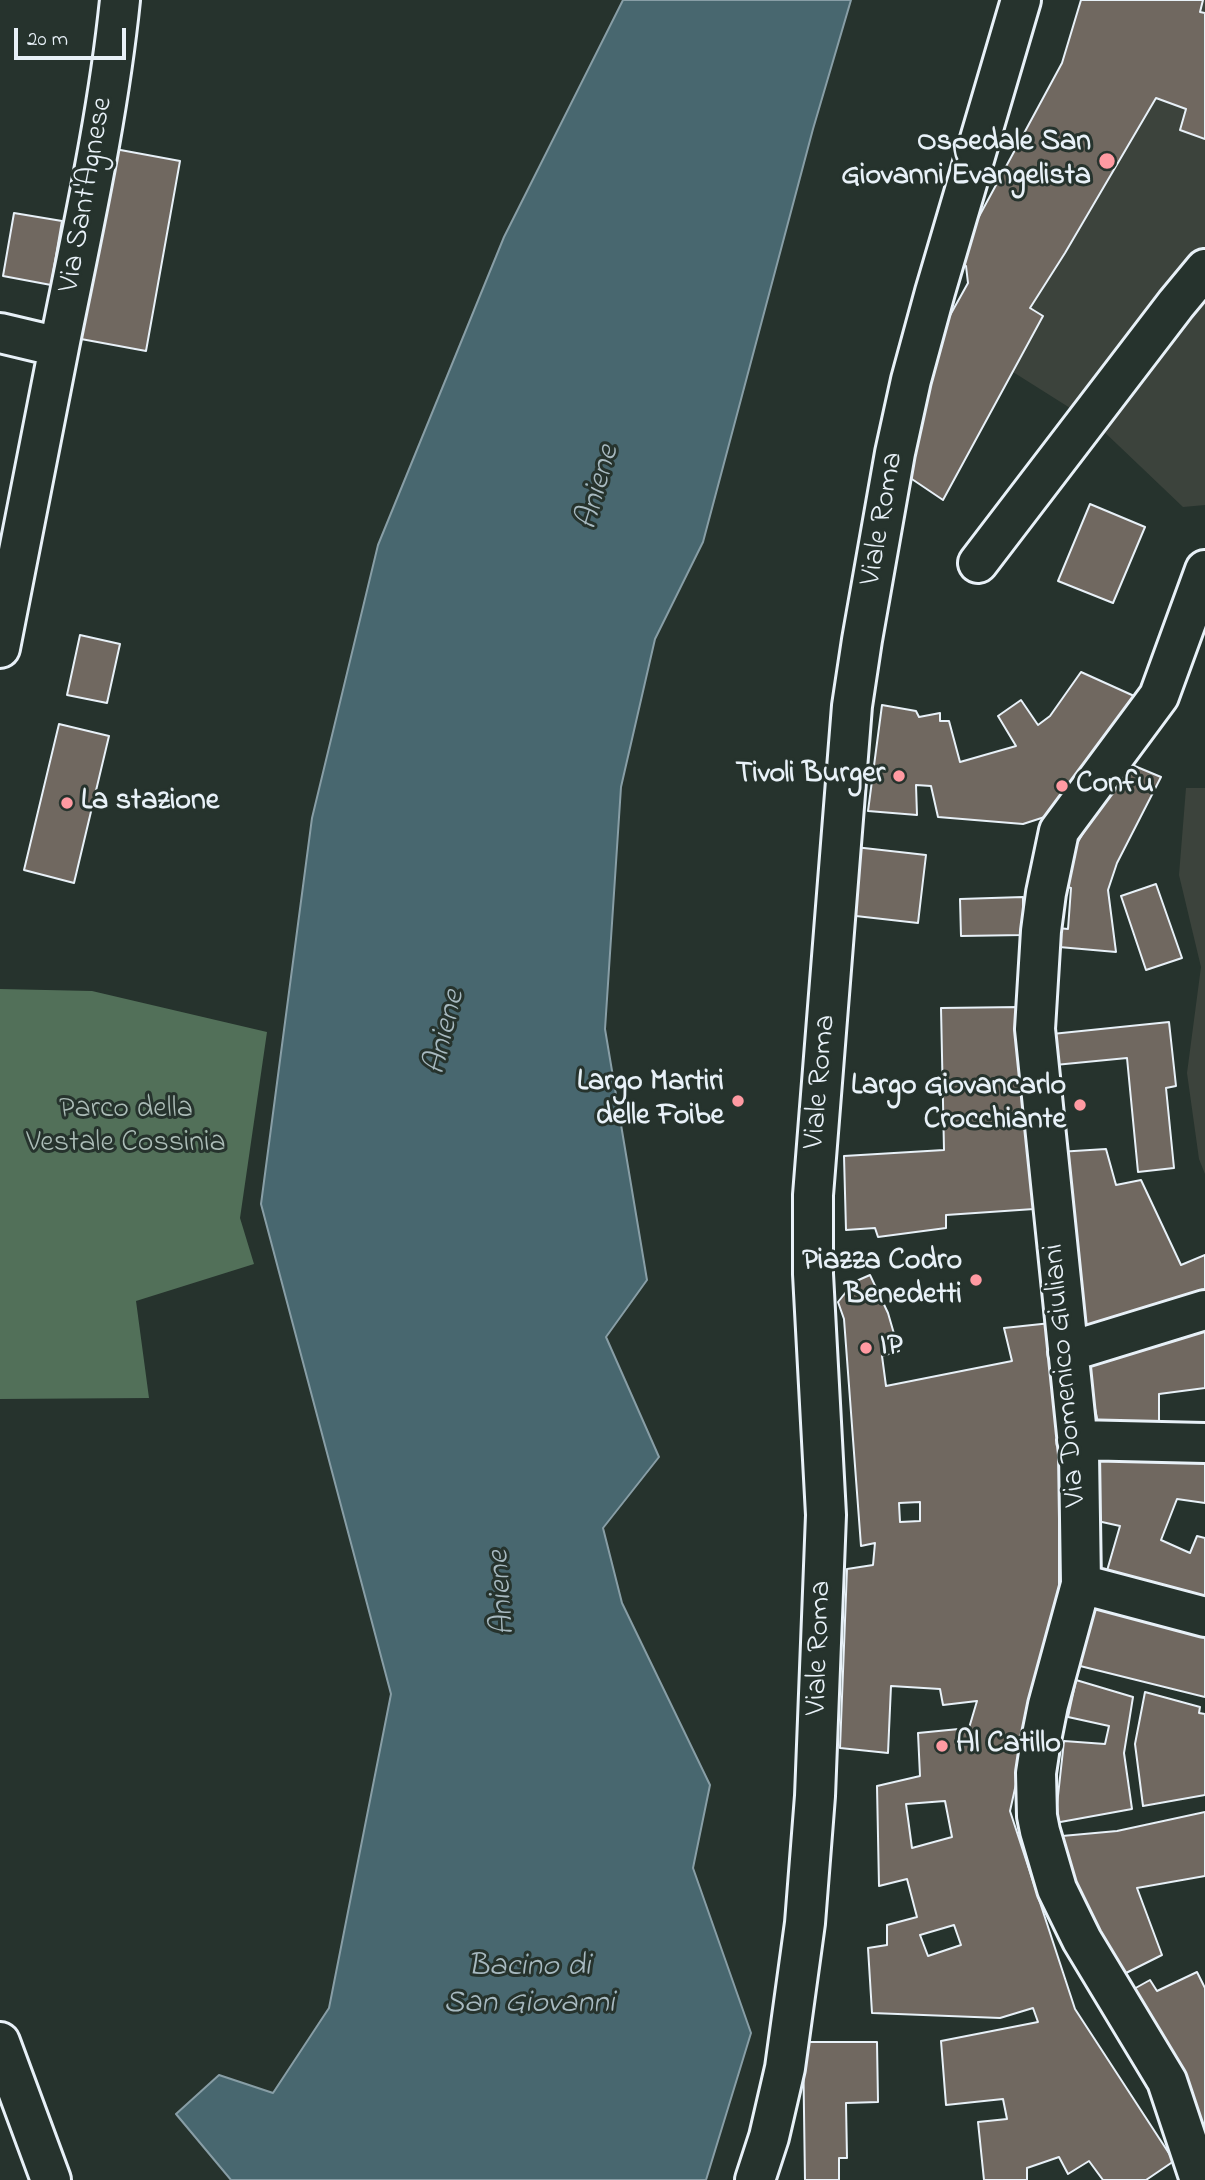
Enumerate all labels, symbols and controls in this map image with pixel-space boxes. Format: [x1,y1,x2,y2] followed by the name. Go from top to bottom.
[18,14,130,58] scale bar
[27,25,68,55] text: 20 m
[53,95,123,295] street label: Via Sant'Agnese
[841,126,1091,196] place label: Ospedale San Giovanni Evangelista
[1097,151,1117,171] marker: Ospedale San Giovanni Evangelista
[570,442,630,534] water label: Aniene
[855,449,913,589] street label: Viale Roma
[735,758,885,794] place label: Tivoli Burger
[891,768,907,784] marker: Tivoli Burger
[1076,768,1154,804] place label: Confu
[1054,778,1070,794] marker: Confu
[81,785,219,821] place label: La stazione
[59,795,75,811] marker: La stazione
[418,987,476,1079] water label: Aniene
[798,1013,846,1151] street label: Viale Roma
[577,1066,724,1136] place label: Largo Martiri delle Foibe
[851,1070,1066,1140] place label: Largo Giovancarlo Crocchiante
[26,1093,226,1164] park label: Parco della Vestale Cossinia
[730,1093,746,1109] marker: Largo Martiri delle Foibe
[1072,1097,1088,1113] marker: Largo Giovancarlo Crocchiante
[1038,1242,1096,1508] street label: Via Domenico Giuliani
[802,1245,962,1316] place label: Piazza Codro Benedetti
[968,1272,984,1288] marker: Piazza Codro Benedetti
[880,1330,903,1366] place label: IP
[858,1340,874,1356] marker: IP
[482,1549,526,1637] water label: Aniene
[801,1580,841,1716] street label: Viale Roma
[956,1728,1061,1764] place label: Al Catillo
[934,1738,950,1754] marker: Al Catillo
[443,1950,615,2025] water label: Bacino di San Giovanni

